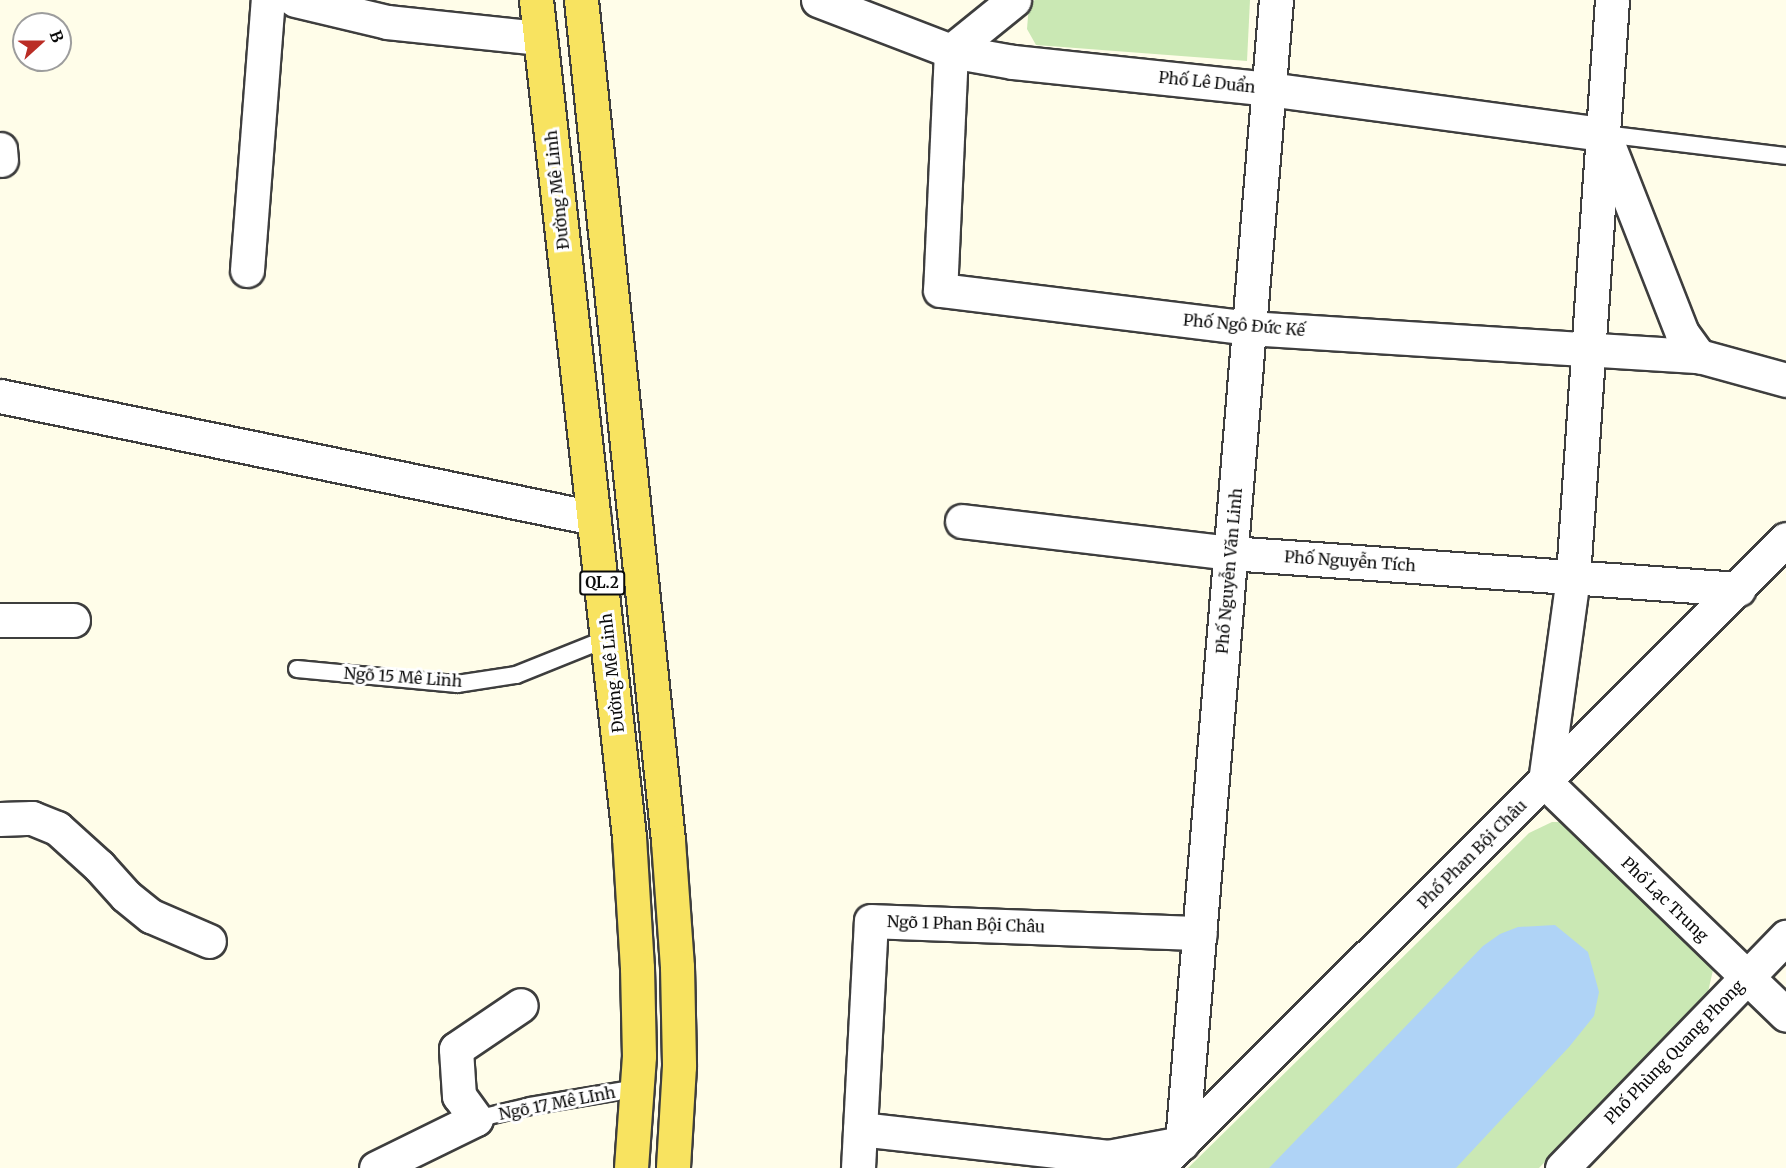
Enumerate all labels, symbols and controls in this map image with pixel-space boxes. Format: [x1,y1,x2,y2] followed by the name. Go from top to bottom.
[12,12,72,72] north arrow
[46,27,68,45] text: B
[1158,67,1256,97] street label: Phố Lê Duẩn
[541,129,573,251] street label: Đường Mê Linh
[1182,310,1306,340] street label: Phố Ngô Đức Kế
[1212,487,1246,655] street label: Phố Nguyễn Văn Linh
[1284,547,1416,575] street label: Phố Nguyễn Tích
[578,571,626,595] road number: QL.2
[596,612,628,734] street label: Đường Mê Linh
[343,663,463,691] street label: Ngõ 15 Mê Linh
[1414,796,1530,912] street label: Phố Phan Bội Châu
[1618,853,1712,945] street label: Phố Lạc Trung
[887,912,1045,936] street label: Ngõ 1 Phan Bội Châu
[1600,976,1748,1128] street label: Phố Phùng Quang Phong
[497,1082,617,1124] street label: Ngõ 17 Mê LInh

